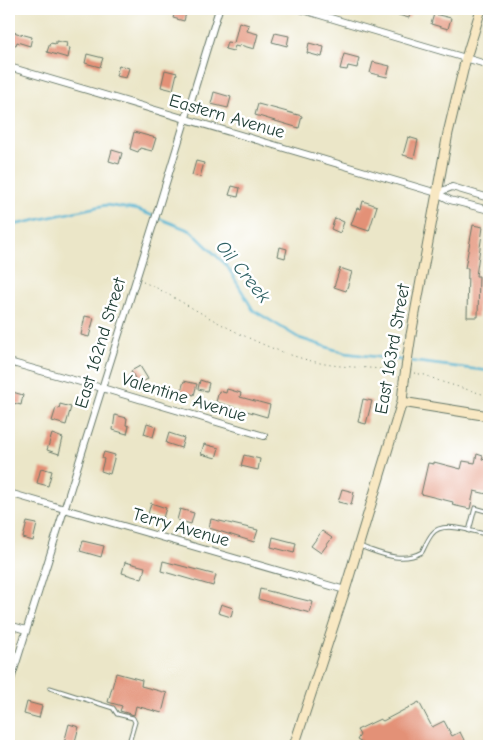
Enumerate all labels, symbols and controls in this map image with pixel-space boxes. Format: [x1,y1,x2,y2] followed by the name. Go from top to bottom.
[167,90,287,143] street label: Eastern Avenue
[211,236,275,308] water label: Oil Creek
[71,274,131,411] street label: East 162nd Street
[371,281,414,416] street label: East 163rd Street
[119,368,249,427] street label: Valentine Avenue
[130,504,232,551] street label: Terry Avenue

